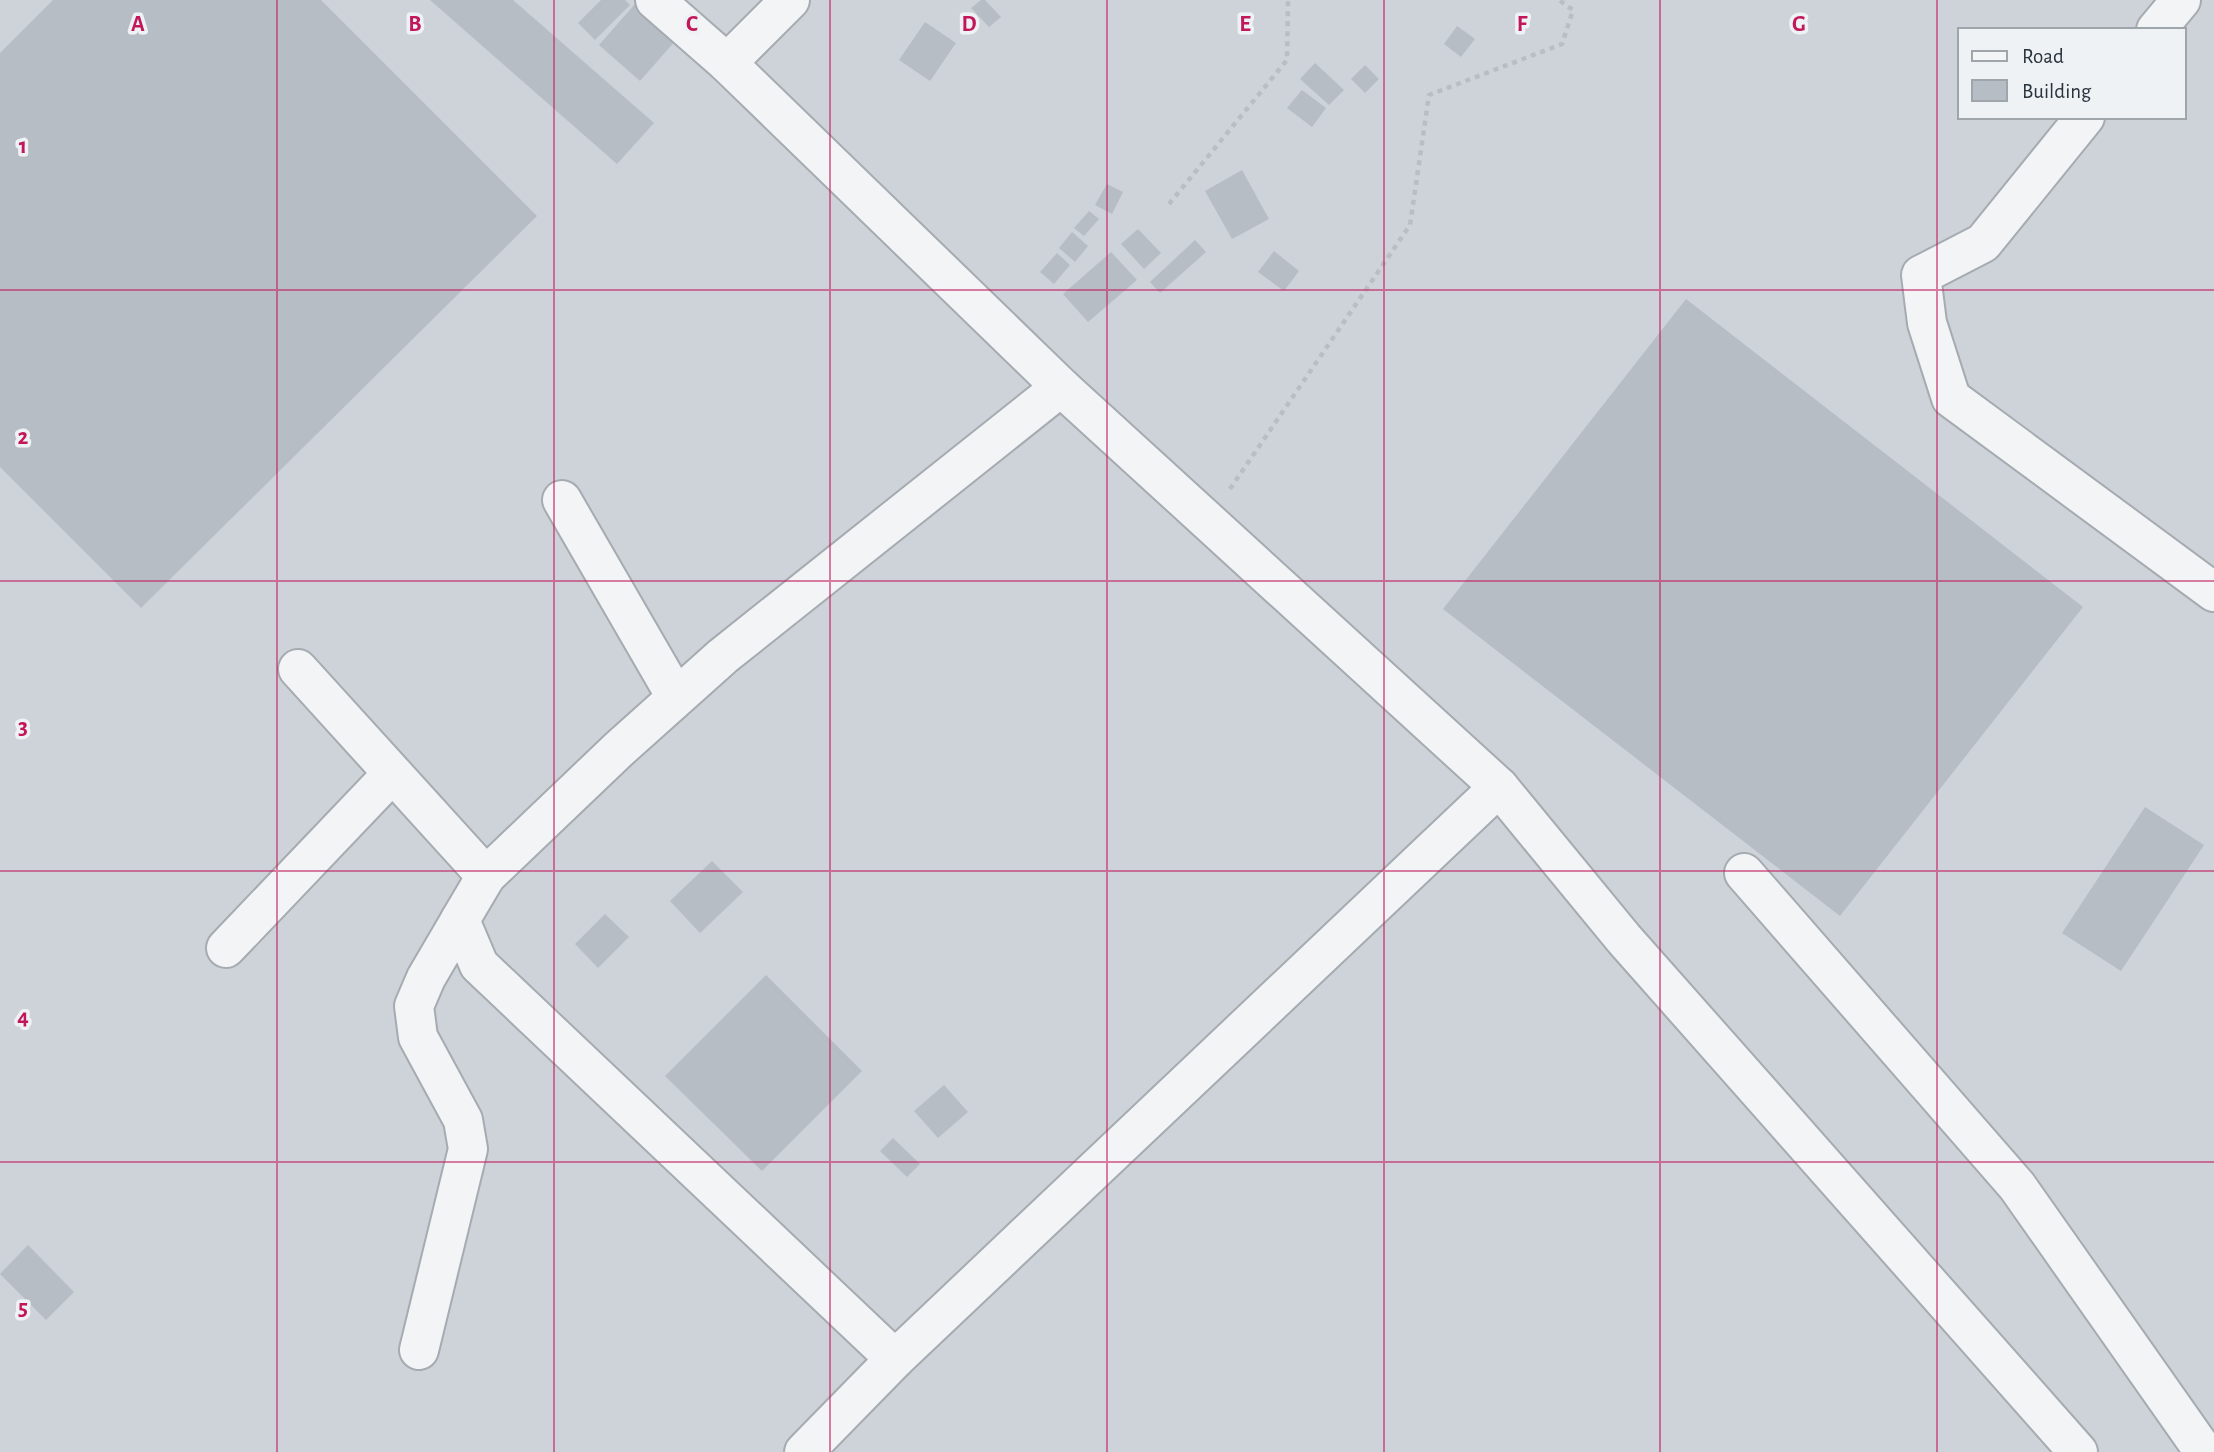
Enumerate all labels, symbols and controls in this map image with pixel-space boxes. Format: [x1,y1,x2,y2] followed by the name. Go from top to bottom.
[131,13,145,36] text: A
[408,13,422,36] text: B
[686,13,698,36] text: C
[961,13,977,36] text: D
[1239,13,1251,36] text: E
[1517,13,1528,36] text: F
[1792,13,1806,36] text: G
[1958,28,2186,119] legend
[2022,46,2064,67] text: Road
[2022,81,2092,102] text: Building
[19,135,27,158] text: 1
[18,426,29,449] text: 2
[18,716,28,739] text: 3
[17,1006,29,1029] text: 4
[18,1297,28,1320] text: 5

